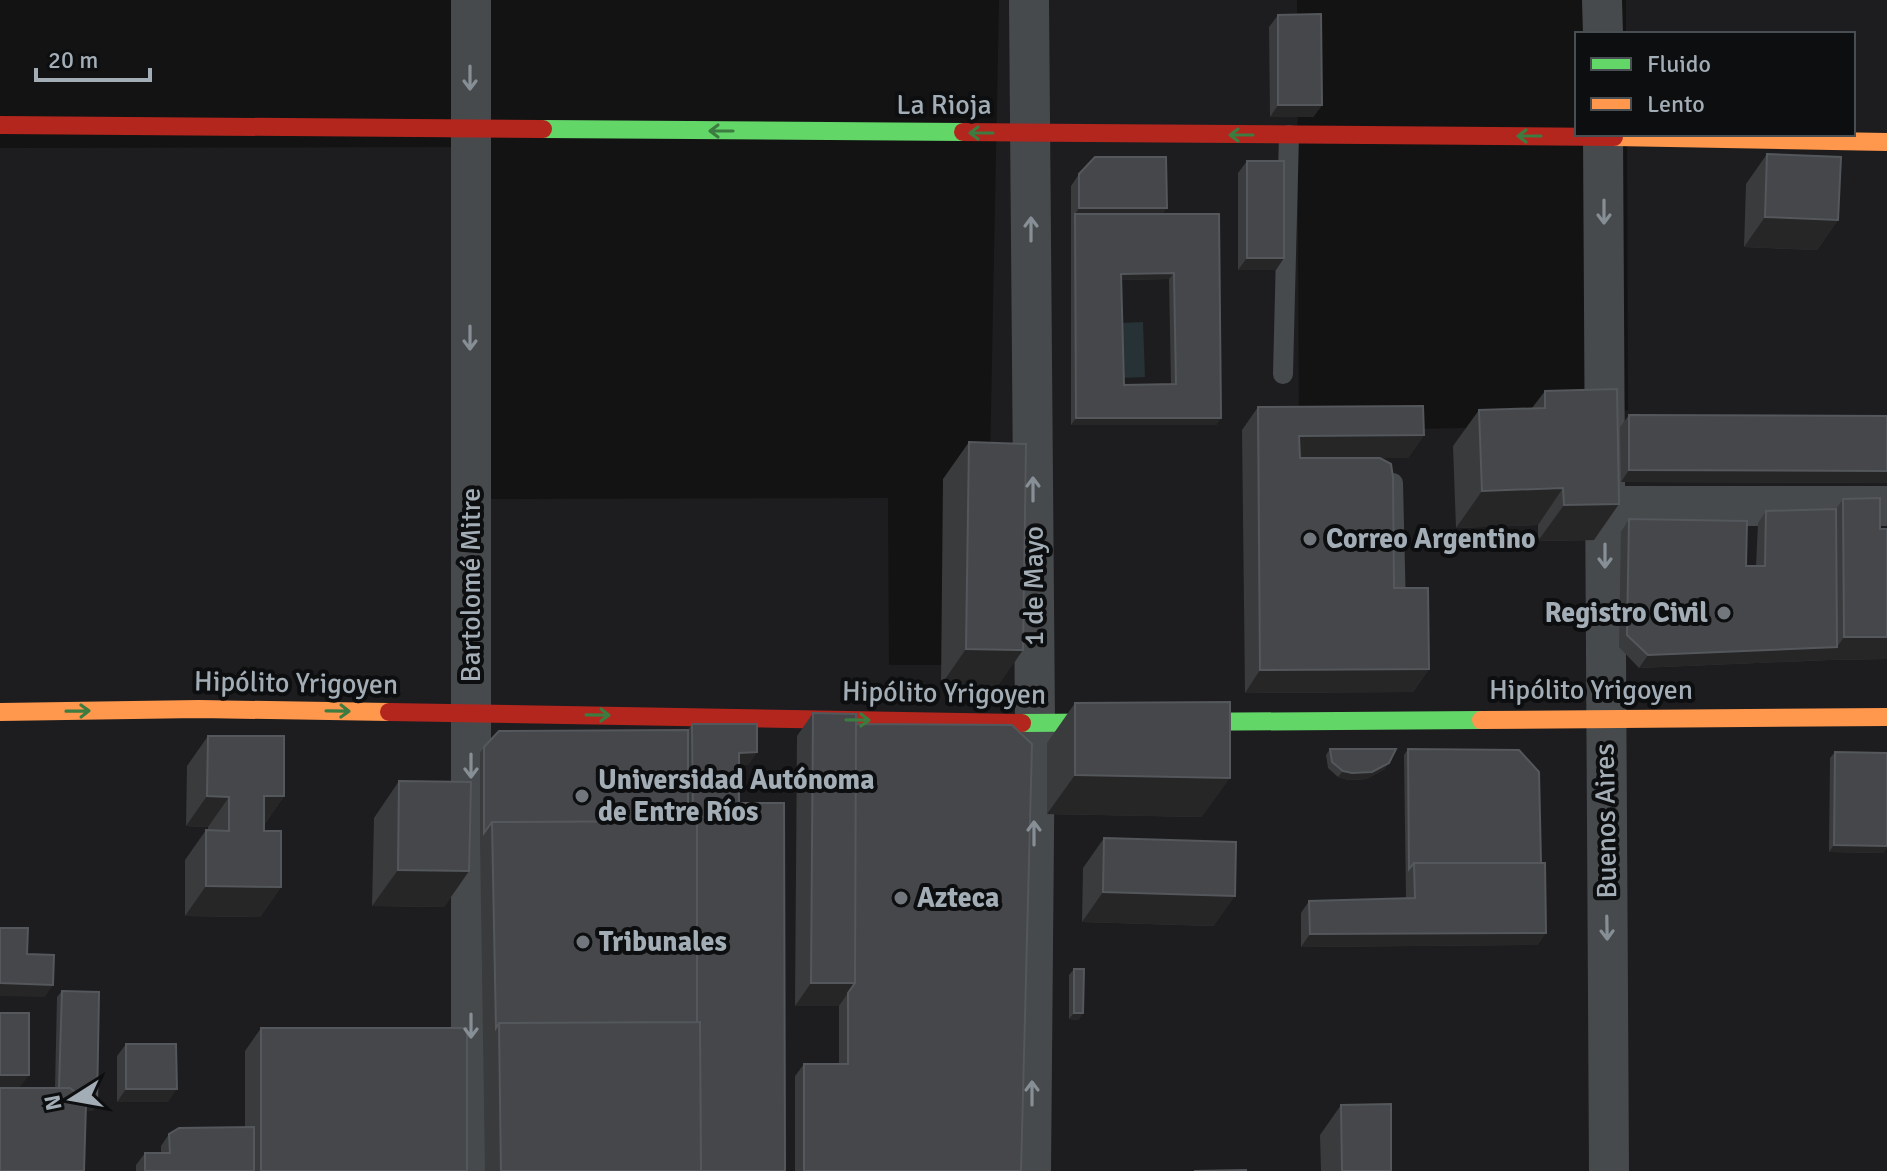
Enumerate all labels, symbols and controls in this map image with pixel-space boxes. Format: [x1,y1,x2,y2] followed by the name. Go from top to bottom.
[36,32,150,82] scale bar
[1575,32,1855,136] legend
[48,45,98,75] text: 20 m
[1647,49,1711,79] text: Fluido
[462,64,478,91] one-way arrow
[896,88,992,122] street label: La Rioja
[1647,89,1705,119] text: Lento
[708,123,735,139] one-way arrow
[968,125,995,141] one-way arrow
[1228,127,1255,142] one-way arrow
[1516,128,1543,144] one-way arrow
[1596,198,1612,225] one-way arrow
[1023,216,1039,243] one-way arrow
[463,324,478,351] one-way arrow
[1025,476,1041,503] one-way arrow
[454,488,488,682] street label: Bartolomé Mitre
[1326,522,1536,556] place label: Correo Argentino
[1017,526,1051,646] street label: 1 de Mayo
[1301,530,1319,548] marker: Correo Argentino
[1597,542,1613,569] one-way arrow
[1544,596,1708,630] place label: Registro Civil
[1715,604,1733,622] marker: Registro Civil
[194,664,398,702] street label: Hipólito Yrigoyen
[1489,673,1693,707] street label: Hipólito Yrigoyen
[842,674,1046,712] street label: Hipólito Yrigoyen
[64,703,91,719] one-way arrow
[324,703,351,719] one-way arrow
[584,708,611,723] one-way arrow
[844,712,871,728] one-way arrow
[1588,743,1624,899] street label: Buenos Aires
[463,752,479,779] one-way arrow
[598,763,875,829] place label: Universidad Autónoma de Entre Ríos
[573,787,591,805] marker: Universidad Autónoma de Entre Ríos
[1026,820,1042,847] one-way arrow
[917,881,999,915] place label: Azteca
[892,889,910,907] marker: Azteca
[1599,914,1615,941] one-way arrow
[599,925,727,959] place label: Tribunales
[574,933,592,951] marker: Tribunales
[463,1012,479,1039] one-way arrow
[32,1059,112,1139] north arrow
[1024,1080,1040,1107] one-way arrow
[38,1093,68,1113] text: N

